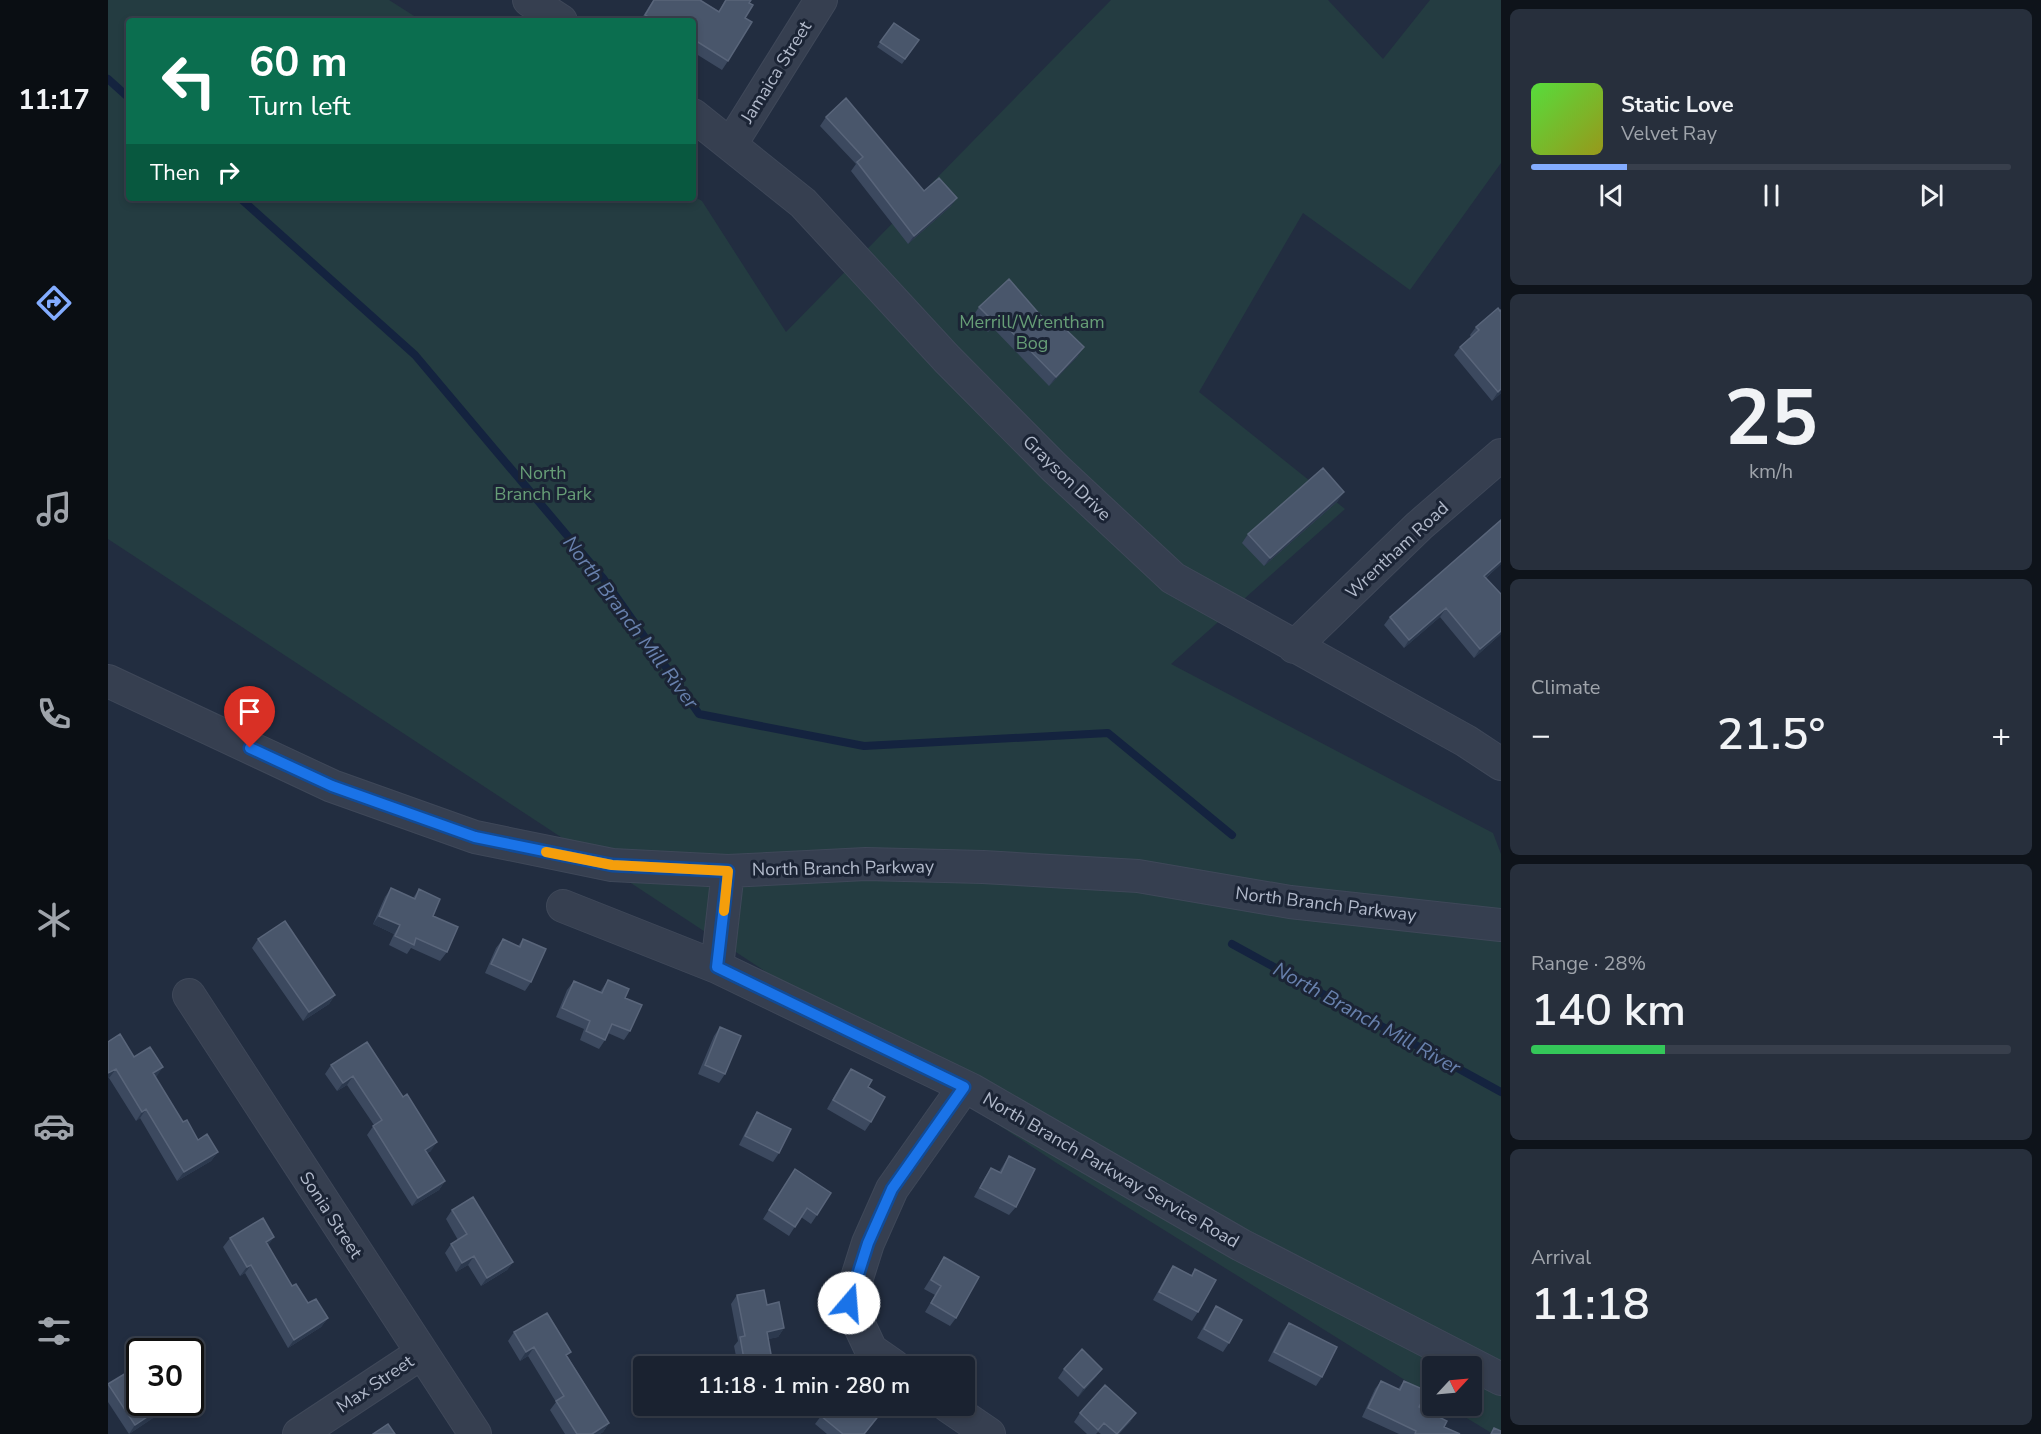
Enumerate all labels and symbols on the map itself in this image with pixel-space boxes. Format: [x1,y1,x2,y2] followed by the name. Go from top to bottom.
[735,16,817,128] street label: Jamaica Street
[959,310,1105,355] park label: Merrill/Wrentham Bog
[1018,430,1116,526] street label: Grayson Drive
[494,461,593,506] park label: North Branch Park
[1340,496,1454,604] street label: Wrentham Road
[557,530,705,715] water label: North Branch Mill River
[224,686,275,748] pin
[752,854,935,882] street label: North Branch Parkway
[1234,881,1419,927] street label: North Branch Parkway
[1268,956,1466,1082] water label: North Branch Mill River
[979,1087,1243,1253] street label: North Branch Parkway Service Road
[294,1167,368,1264] street label: Sonia Street
[817,1271,881,1335] position arrow
[126,1338,204,1416] speed limit sign: 30
[332,1349,419,1419] street label: Max Street
[1422,1356,1482,1416] north arrow

